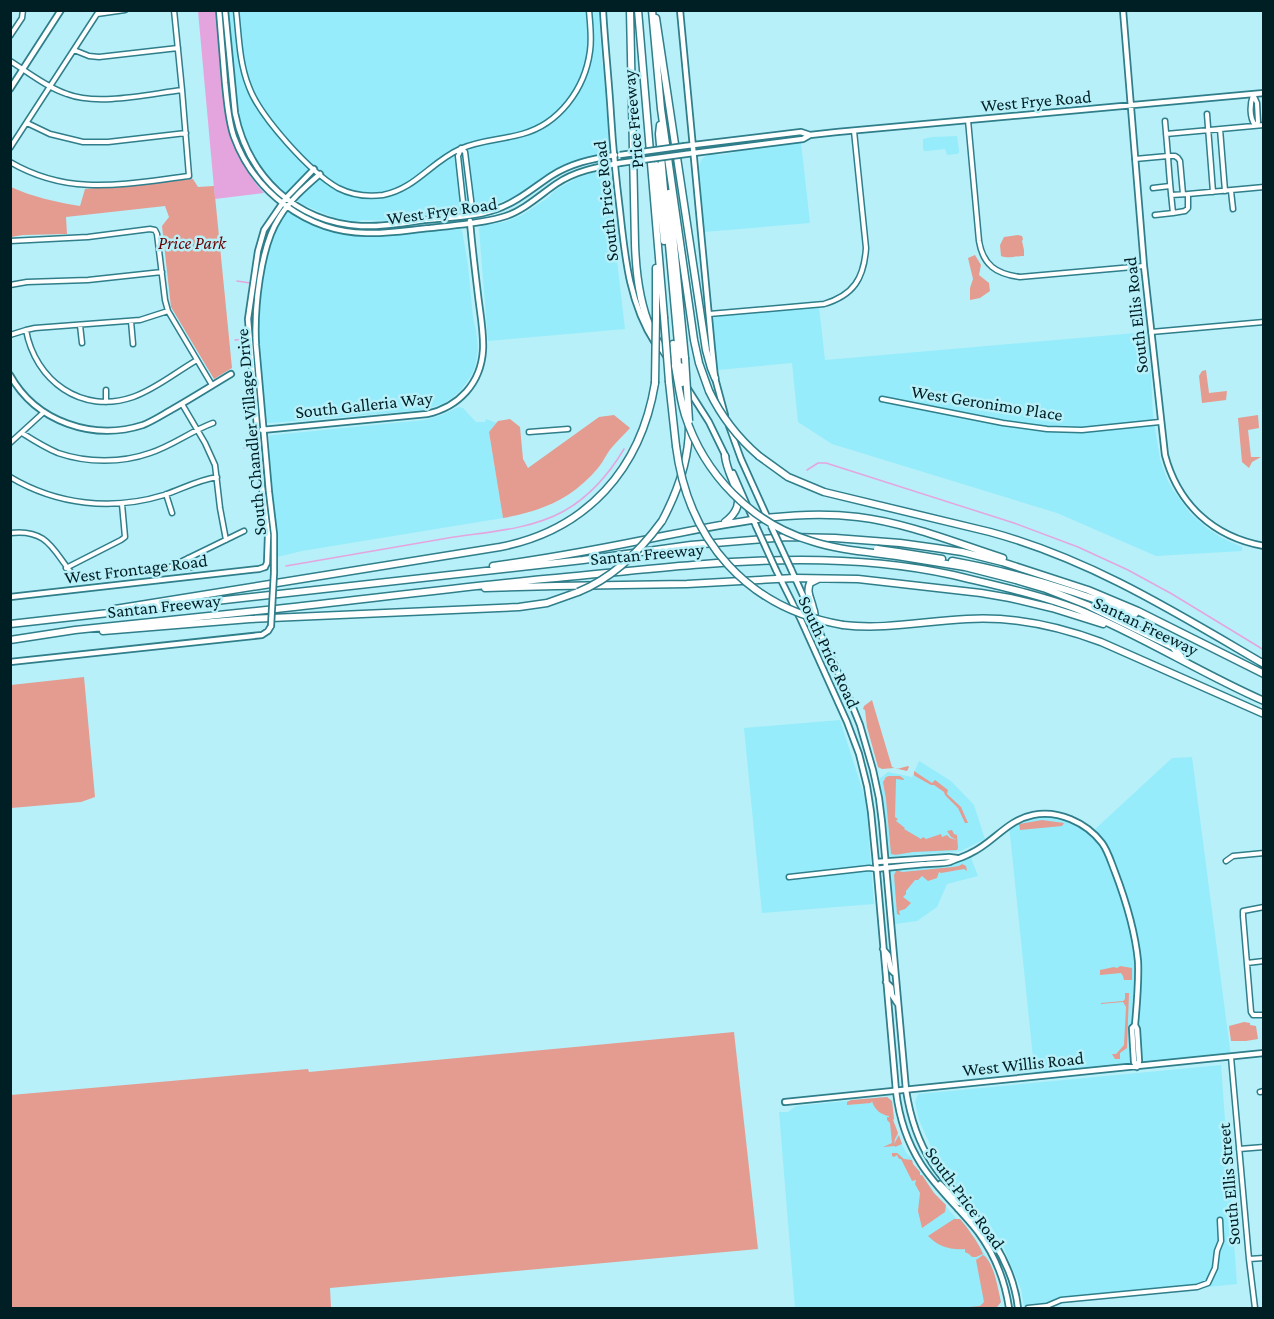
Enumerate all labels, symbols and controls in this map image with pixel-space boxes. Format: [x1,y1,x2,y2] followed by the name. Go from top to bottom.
[619,68,647,169] street label: Price Freeway
[980,86,1093,116] street label: West Frye Road
[590,139,622,262] street label: South Price Road
[386,193,499,229] street label: West Frye Road
[158,233,227,253] park label: Price Park
[1120,255,1152,374] street label: South Ellis Road
[232,328,270,536] street label: South Chandler Village Drive
[910,381,1064,425] street label: West Geronimo Place
[294,388,434,422] street label: South Galleria Way
[589,539,705,569] street label: Santan Freeway
[63,550,209,588] street label: West Frontage Road
[106,590,222,622] street label: Santan Freeway
[1090,592,1202,660] street label: Santan Freeway
[794,593,864,712] street label: South Price Road
[961,1048,1085,1080] street label: West Willis Road
[1214,1121,1244,1246] street label: South Ellis Street
[921,1143,1009,1253] street label: South Price Road

